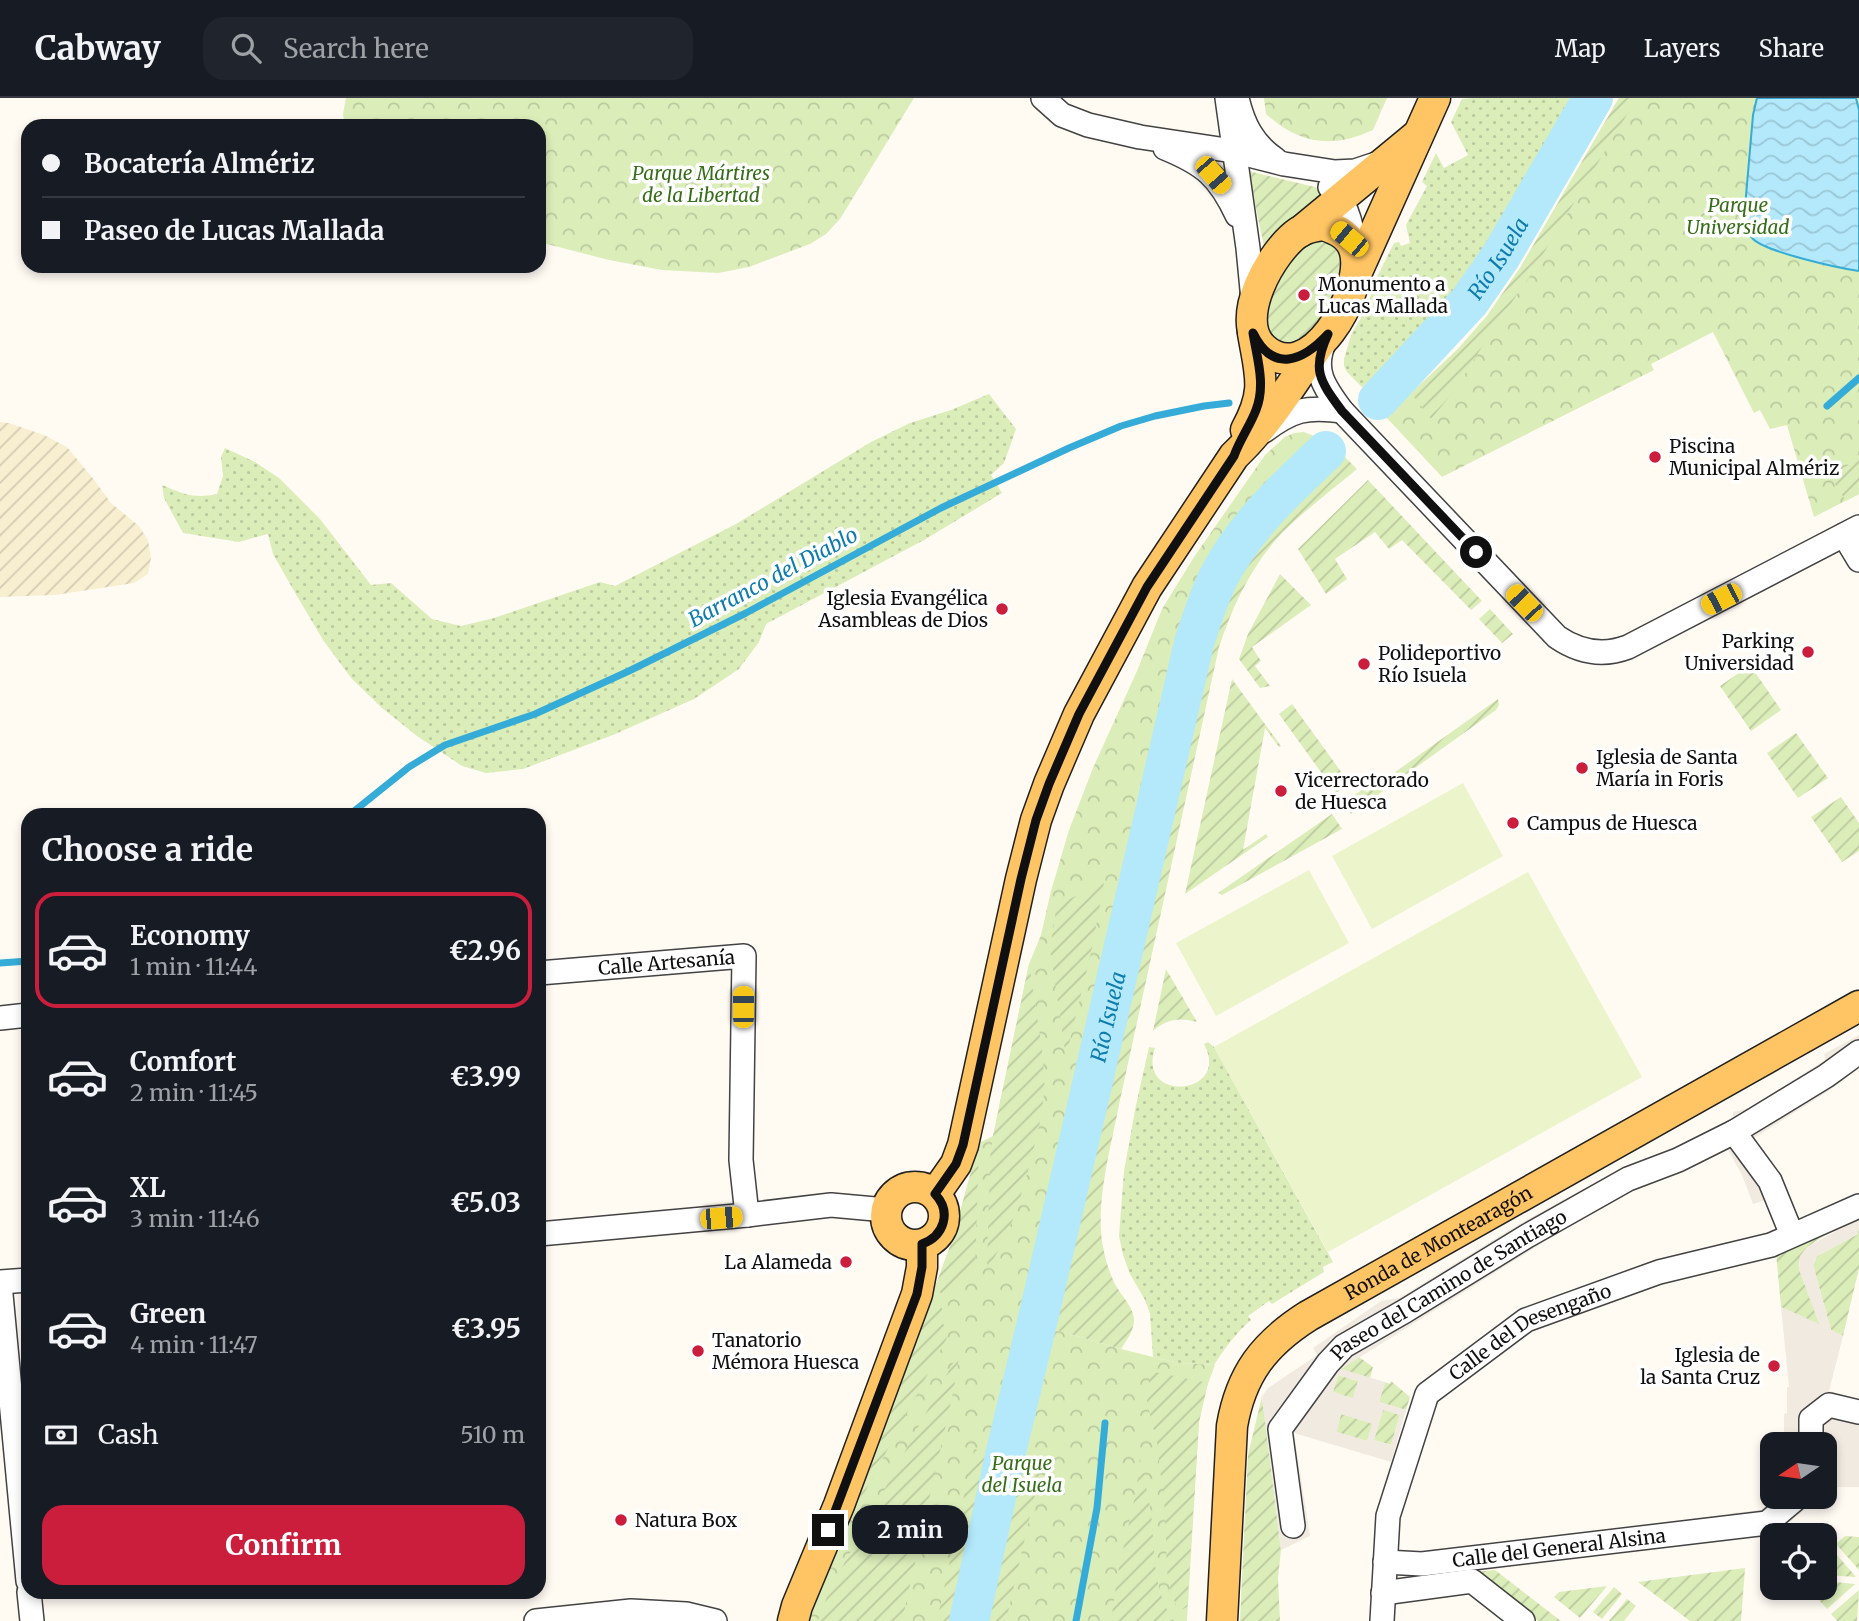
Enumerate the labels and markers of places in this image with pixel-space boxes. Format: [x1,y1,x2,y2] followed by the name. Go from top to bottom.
[1318,272,1448,318] place label: Monumento a Lucas Mallada
[1296,287,1312,303] marker: Monumento a Lucas Mallada
[1669,434,1839,480] place label: Piscina Municipal Almériz
[1647,449,1663,465] marker: Piscina Municipal Almériz
[817,586,988,632] place label: Iglesia Evangélica Asambleas de Dios
[994,601,1010,617] marker: Iglesia Evangélica Asambleas de Dios
[1684,629,1794,675] place label: Parking Universidad
[1378,641,1501,687] place label: Polideportivo Río Isuela
[1800,644,1816,660] marker: Parking Universidad
[1356,656,1372,672] marker: Polideportivo Río Isuela
[1596,745,1738,791] place label: Iglesia de Santa María in Foris
[1574,760,1590,776] marker: Iglesia de Santa María in Foris
[1294,768,1429,814] place label: Vicerrectorado de Huesca
[1273,783,1289,799] marker: Vicerrectorado de Huesca
[1527,811,1698,835] place label: Campus de Huesca
[1505,815,1521,831] marker: Campus de Huesca
[724,1250,832,1274] place label: La Alameda
[838,1254,854,1270] marker: La Alameda
[712,1328,859,1374] place label: Tanatorio Mémora Huesca
[690,1343,706,1359] marker: Tanatorio Mémora Huesca
[1640,1343,1760,1389] place label: Iglesia de la Santa Cruz
[1766,1358,1782,1374] marker: Iglesia de la Santa Cruz
[635,1508,738,1532] place label: Natura Box
[613,1512,629,1528] marker: Natura Box

